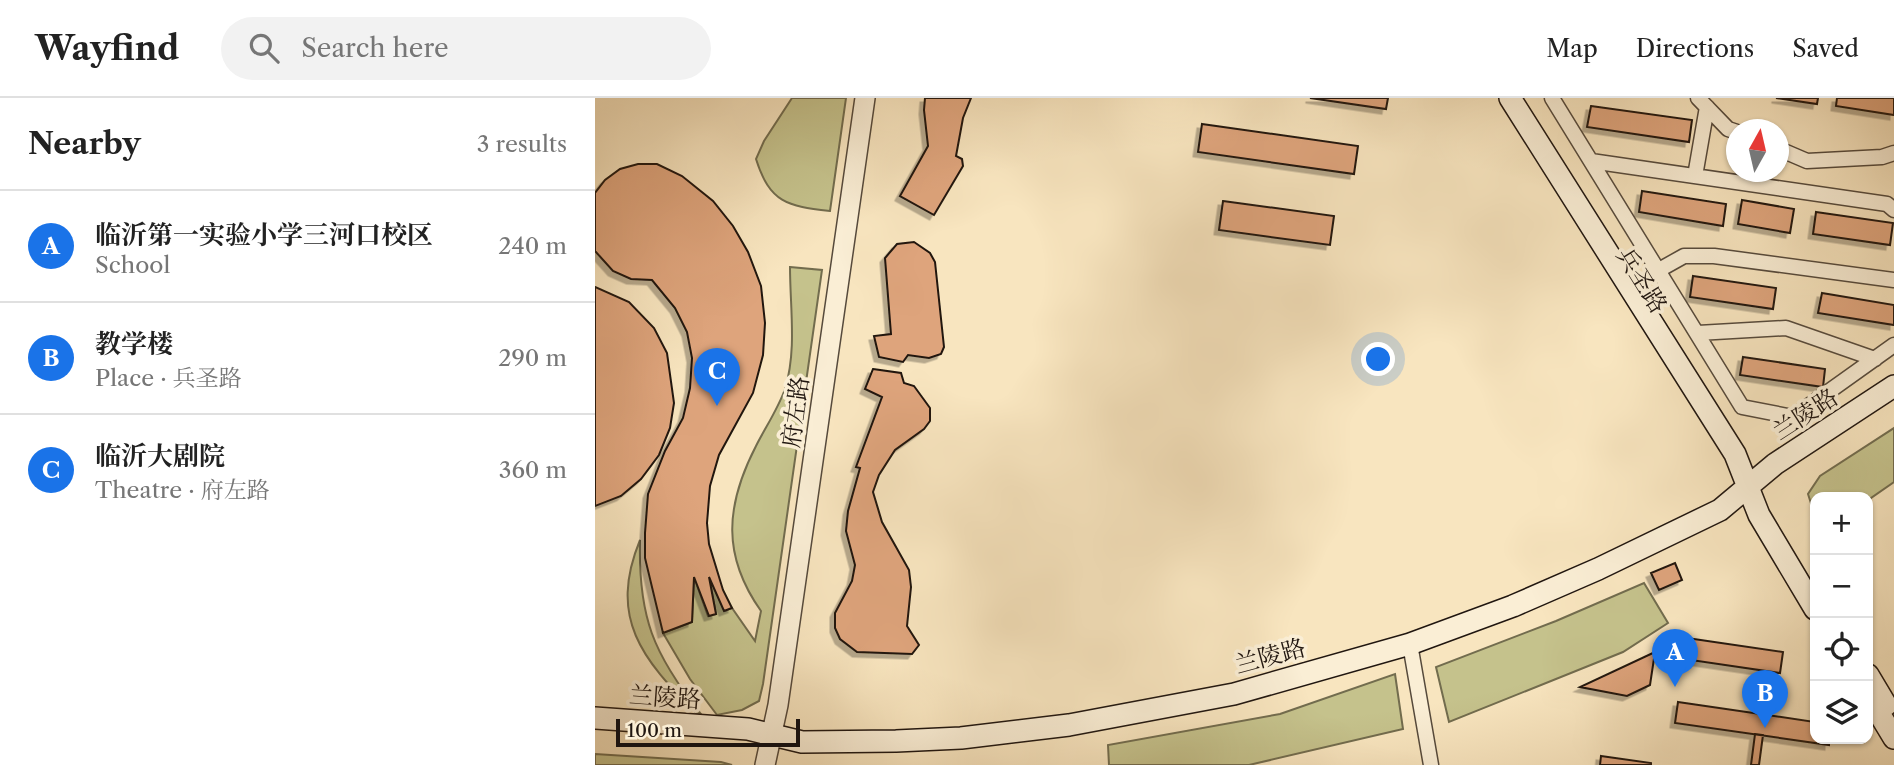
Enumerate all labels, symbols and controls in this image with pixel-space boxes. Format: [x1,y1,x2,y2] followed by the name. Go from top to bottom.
[221,17,711,80] search box
[35,28,179,69] text: Wayfind
[245,29,283,67] icon: search
[301,32,449,64] text: Search here
[1546,34,1598,63] text: Map
[1636,34,1754,63] text: Directions
[1792,34,1859,63] text: Saved
[1726,119,1789,182] north arrow
[28,125,141,162] text: Nearby
[477,130,567,158] text: 3 results
[95,219,433,251] text: 临沂第一实验小学三河口校区
[42,232,60,260] text: A
[498,232,567,260] text: 240 m
[1611,242,1673,318] street label: 兵圣路
[95,251,170,279] text: School
[95,328,173,360] text: 教学楼
[1361,342,1395,376] your location
[42,344,60,372] text: B
[498,344,567,372] text: 290 m
[694,348,740,406] pin: C
[95,364,242,392] text: Place · 兵圣路
[776,374,814,450] street label: 府左路
[1767,382,1843,446] street label: 兰陵路
[95,440,225,472] text: 临沂大剧院
[42,456,60,484] text: C
[499,456,567,484] text: 360 m
[95,476,270,504] text: Theatre · 府左路
[1810,492,1873,744] map controls
[1810,492,1873,555] button: +
[1810,555,1873,618] button: −
[1810,618,1873,681] button: locate
[1652,629,1698,687] pin: A
[1231,633,1309,679] street label: 兰陵路
[1742,670,1788,728] pin: B
[628,680,702,714] street label: 兰陵路
[1810,681,1873,744] button: layers
[616,716,800,748] scale bar
[627,719,682,742] text: 100 m

